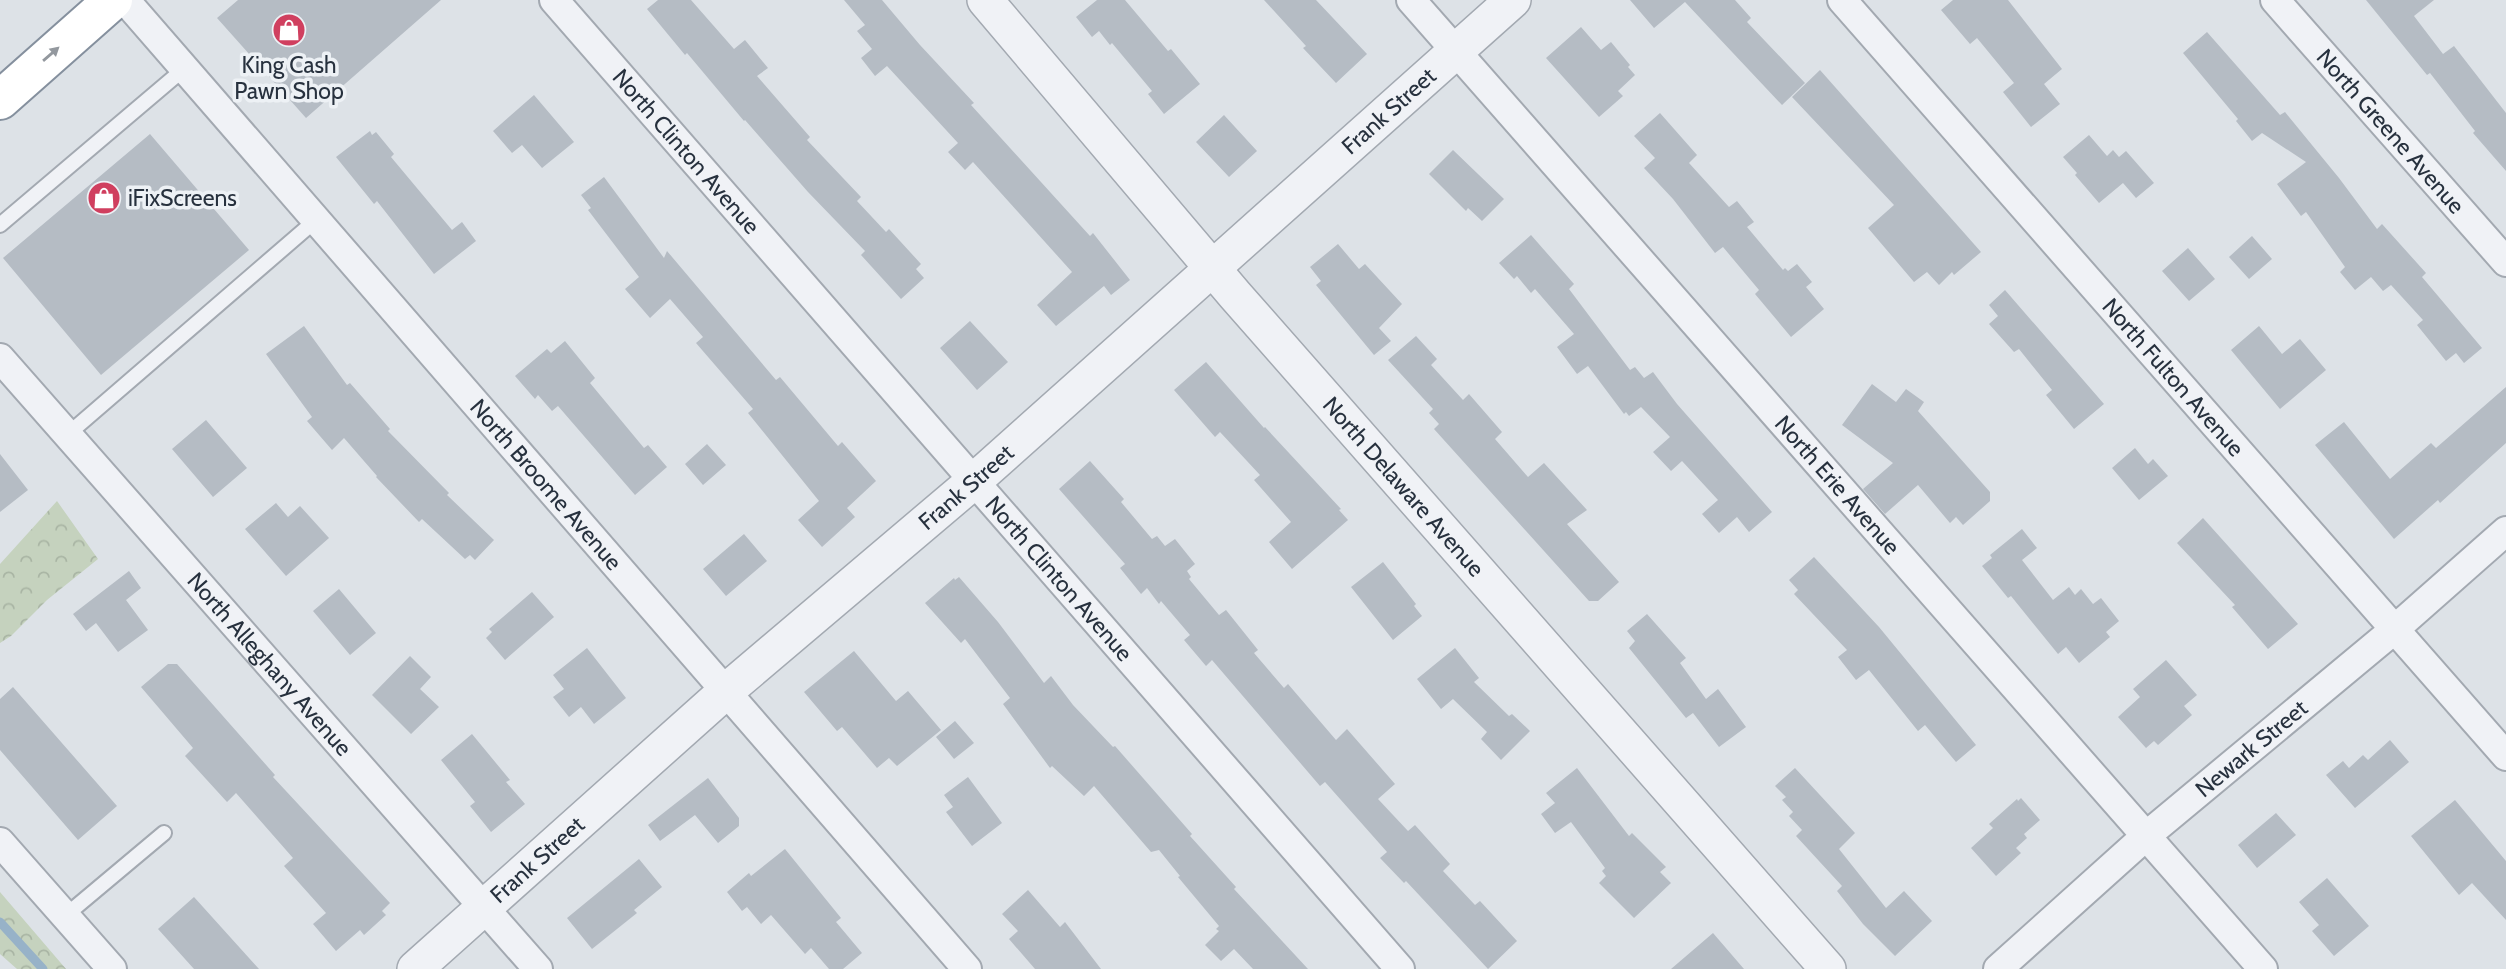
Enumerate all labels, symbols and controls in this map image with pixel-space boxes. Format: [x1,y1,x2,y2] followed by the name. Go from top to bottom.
[270,11,308,49] shop icon: King Cash Pawn Shop
[2311,43,2471,219] street label: North Greene Avenue
[42,46,60,62] one-way arrow
[234,51,344,105] place label: King Cash Pawn Shop
[1336,61,1442,160] street label: Frank Street
[607,63,766,240] street label: North Clinton Avenue
[85,179,123,217] shop icon: iFixScreens
[128,184,237,212] place label: iFixScreens
[2096,292,2250,462] street label: North Fulton Avenue
[1317,391,1490,583] street label: North Delaware Avenue
[464,393,628,576] street label: North Broome Avenue
[1769,410,1906,561] street label: North Erie Avenue
[913,438,1019,536] street label: Frank Street
[980,490,1139,667] street label: North Clinton Avenue
[181,567,358,762] street label: North Alleghany Avenue
[2190,694,2313,803] street label: Newark Street
[484,810,590,909] street label: Frank Street

